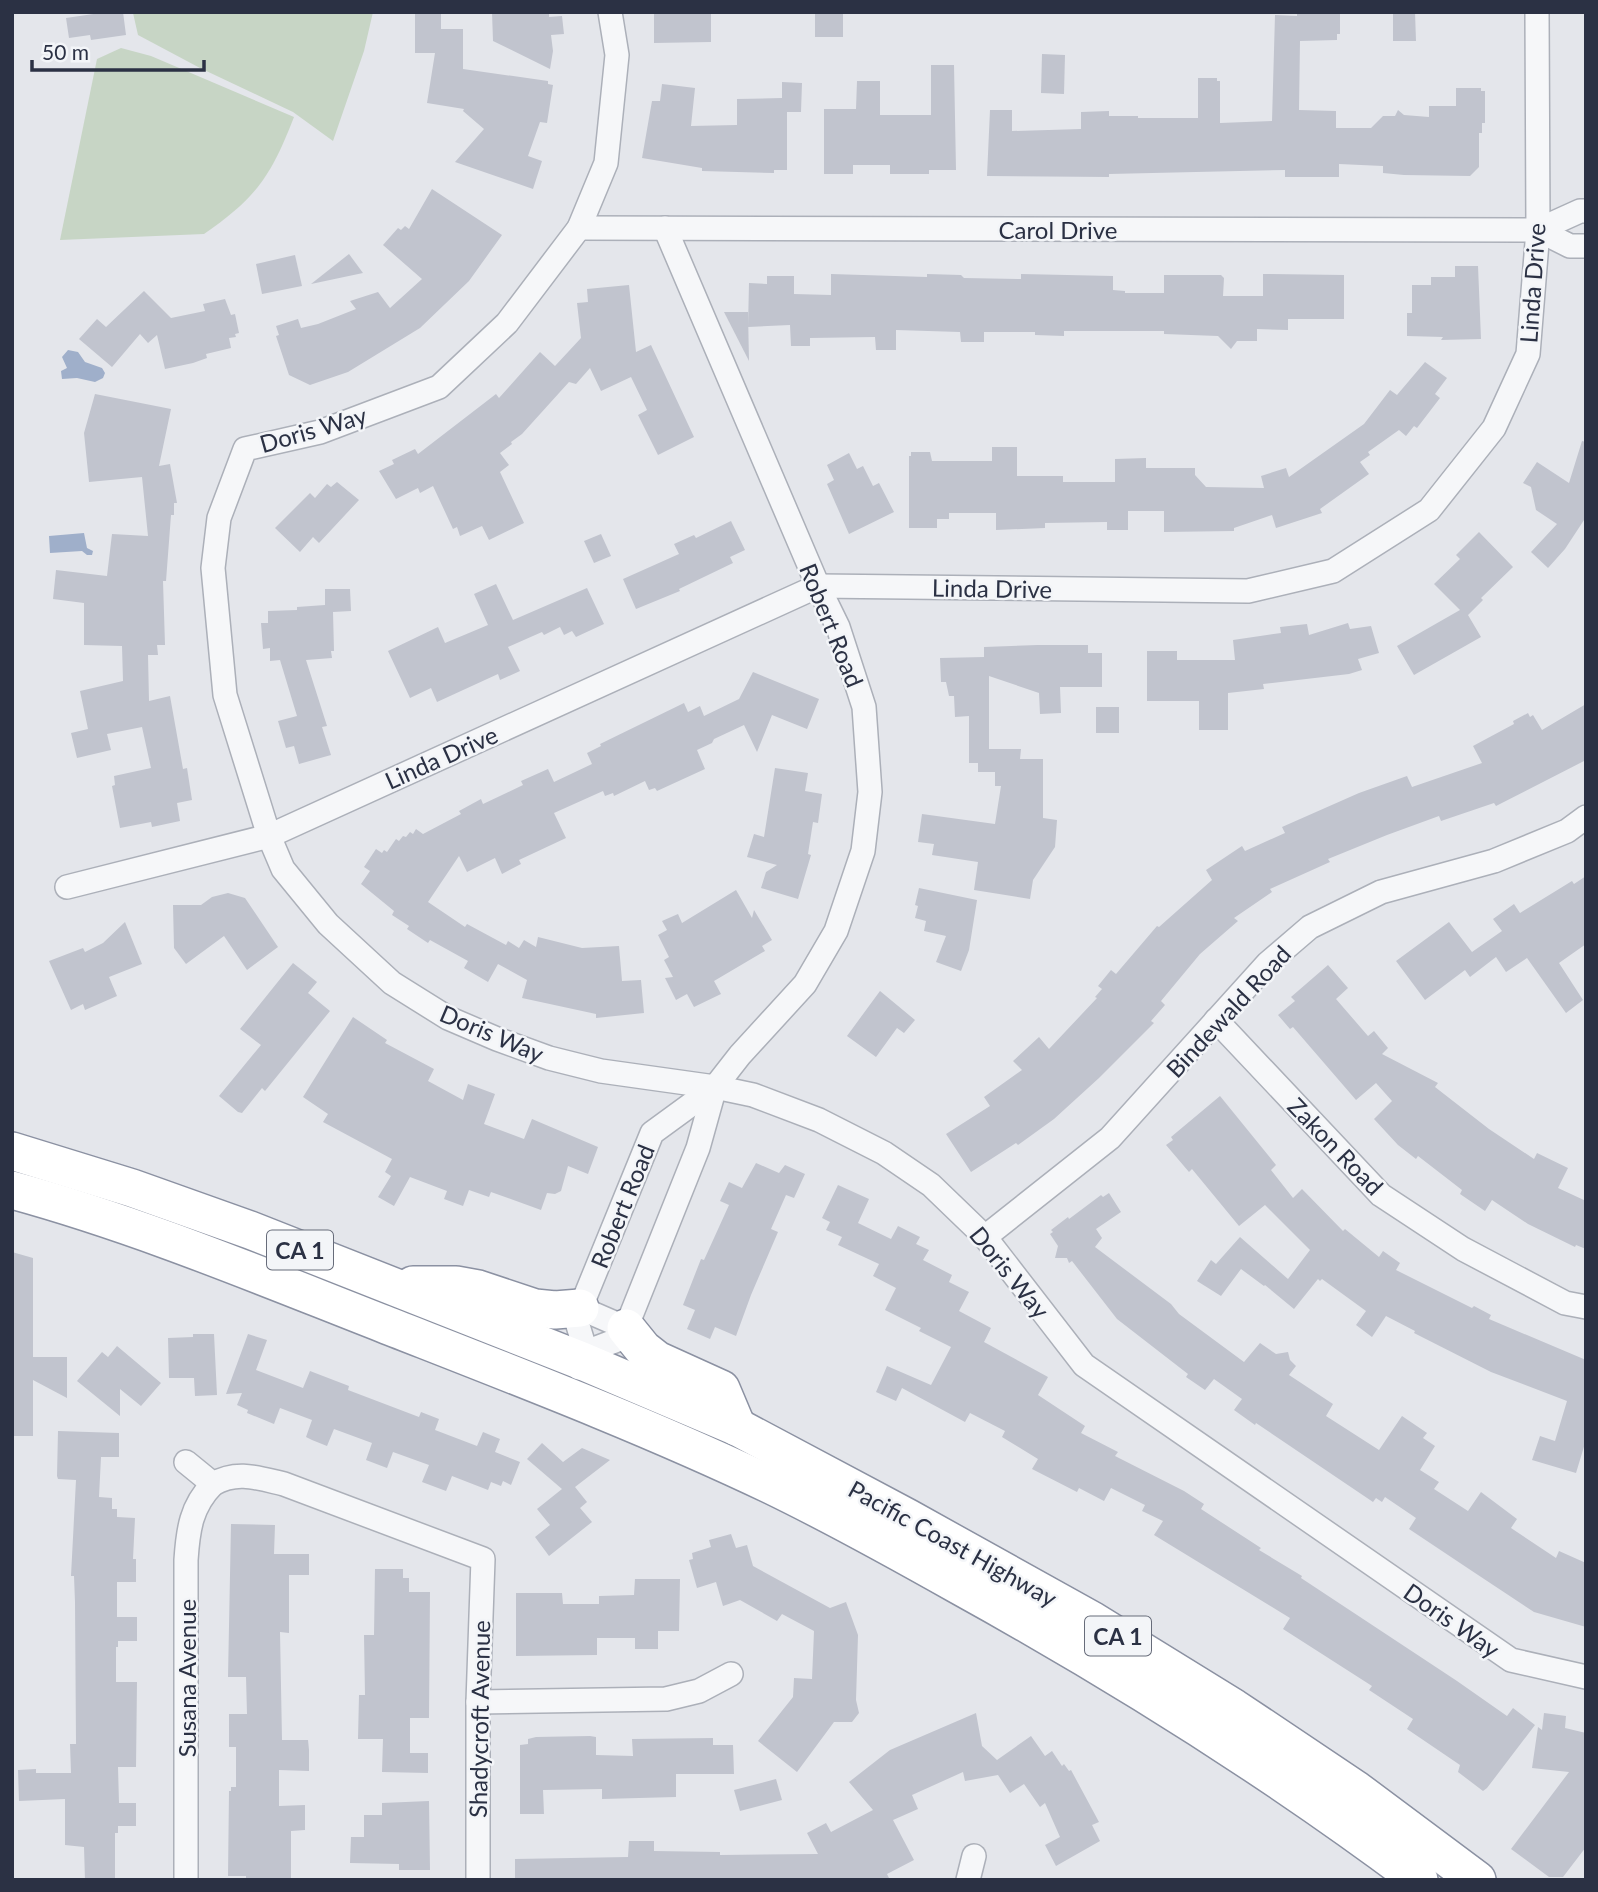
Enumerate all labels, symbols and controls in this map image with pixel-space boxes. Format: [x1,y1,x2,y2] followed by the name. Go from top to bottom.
[32,28,203,72] scale bar
[42,39,89,64] text: 50 m
[999,215,1117,244] street label: Carol Drive
[1513,222,1551,344] street label: Linda Drive
[256,400,370,458] street label: Doris Way
[794,559,870,691] street label: Robert Road
[932,572,1052,604] street label: Linda Drive
[380,719,502,795] street label: Linda Drive
[1160,939,1296,1083] street label: Bindewald Road
[436,998,549,1068] street label: Doris Way
[1282,1091,1390,1201] street label: Zakon Road
[584,1140,660,1272] street label: Robert Road
[964,1220,1056,1324] street label: Doris Way
[267,1231,333,1270] road number: CA 1
[844,1474,1063,1613] street label: Pacific Coast Highway
[1399,1577,1506,1664] street label: Doris Way
[172,1599,201,1757] street label: Susana Avenue
[1085,1616,1151,1656] road number: CA 1
[463,1620,495,1818] street label: Shadycroft Avenue

